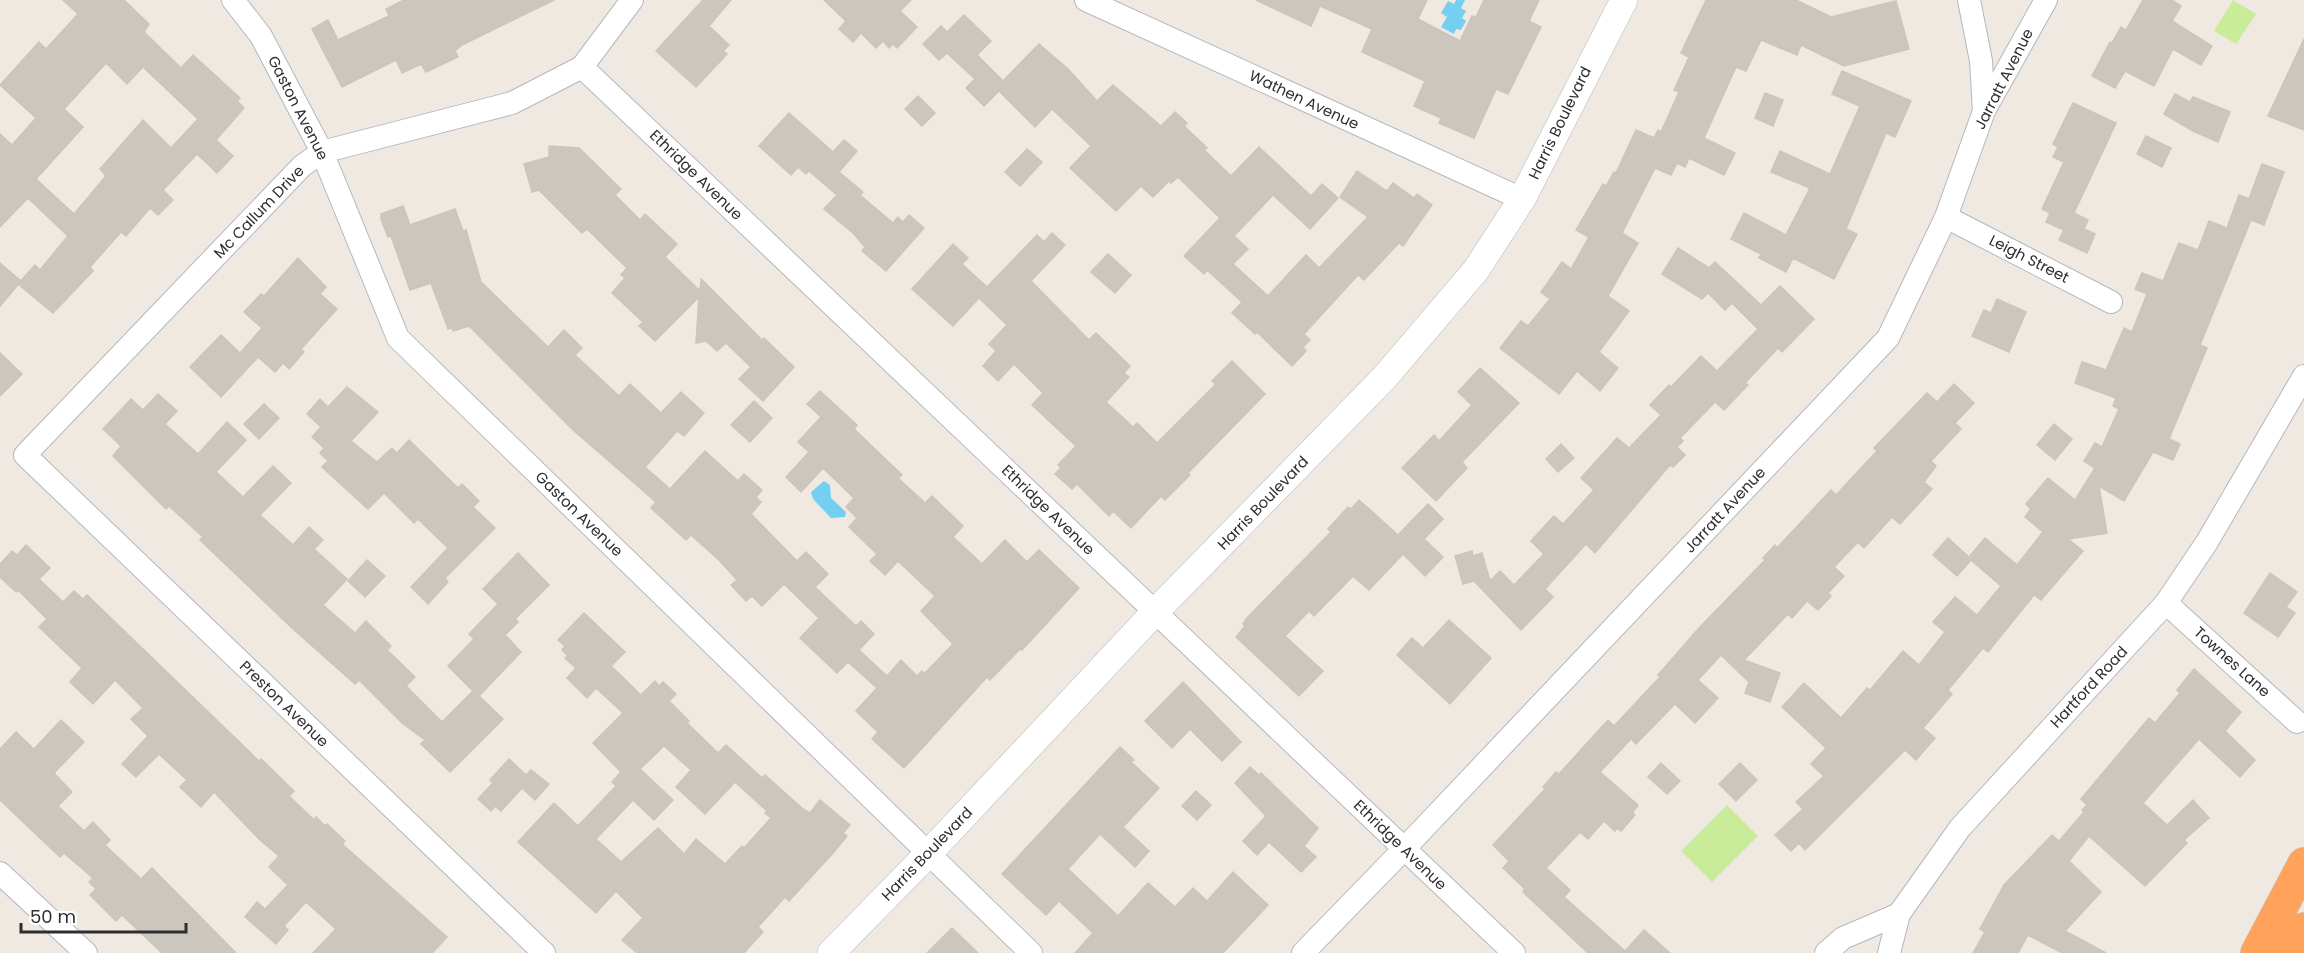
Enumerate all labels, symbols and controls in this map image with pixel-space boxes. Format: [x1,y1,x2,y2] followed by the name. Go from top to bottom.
[1969,25,2038,133] street label: Jarratt Avenue
[263,52,334,164] street label: Gaston Avenue
[1523,63,1596,183] street label: Harris Boulevard
[1246,65,1363,134] street label: Wathen Avenue
[645,125,748,225] street label: Ethridge Avenue
[209,161,308,263] street label: Mc Callum Drive
[1986,229,2073,288] street label: Leigh Street
[1212,451,1313,554] street label: Harris Boulevard
[997,460,1100,560] street label: Ethridge Avenue
[1679,462,1770,557] street label: Jarratt Avenue
[531,466,628,561] street label: Gaston Avenue
[2190,622,2275,702] street label: Townes Lane
[2045,641,2132,732] street label: Hartford Road
[235,656,334,752] street label: Preston Avenue
[1349,795,1452,895] street label: Ethridge Avenue
[876,802,977,905] street label: Harris Boulevard
[21,896,186,934] scale bar
[30,904,76,929] text: 50 m

